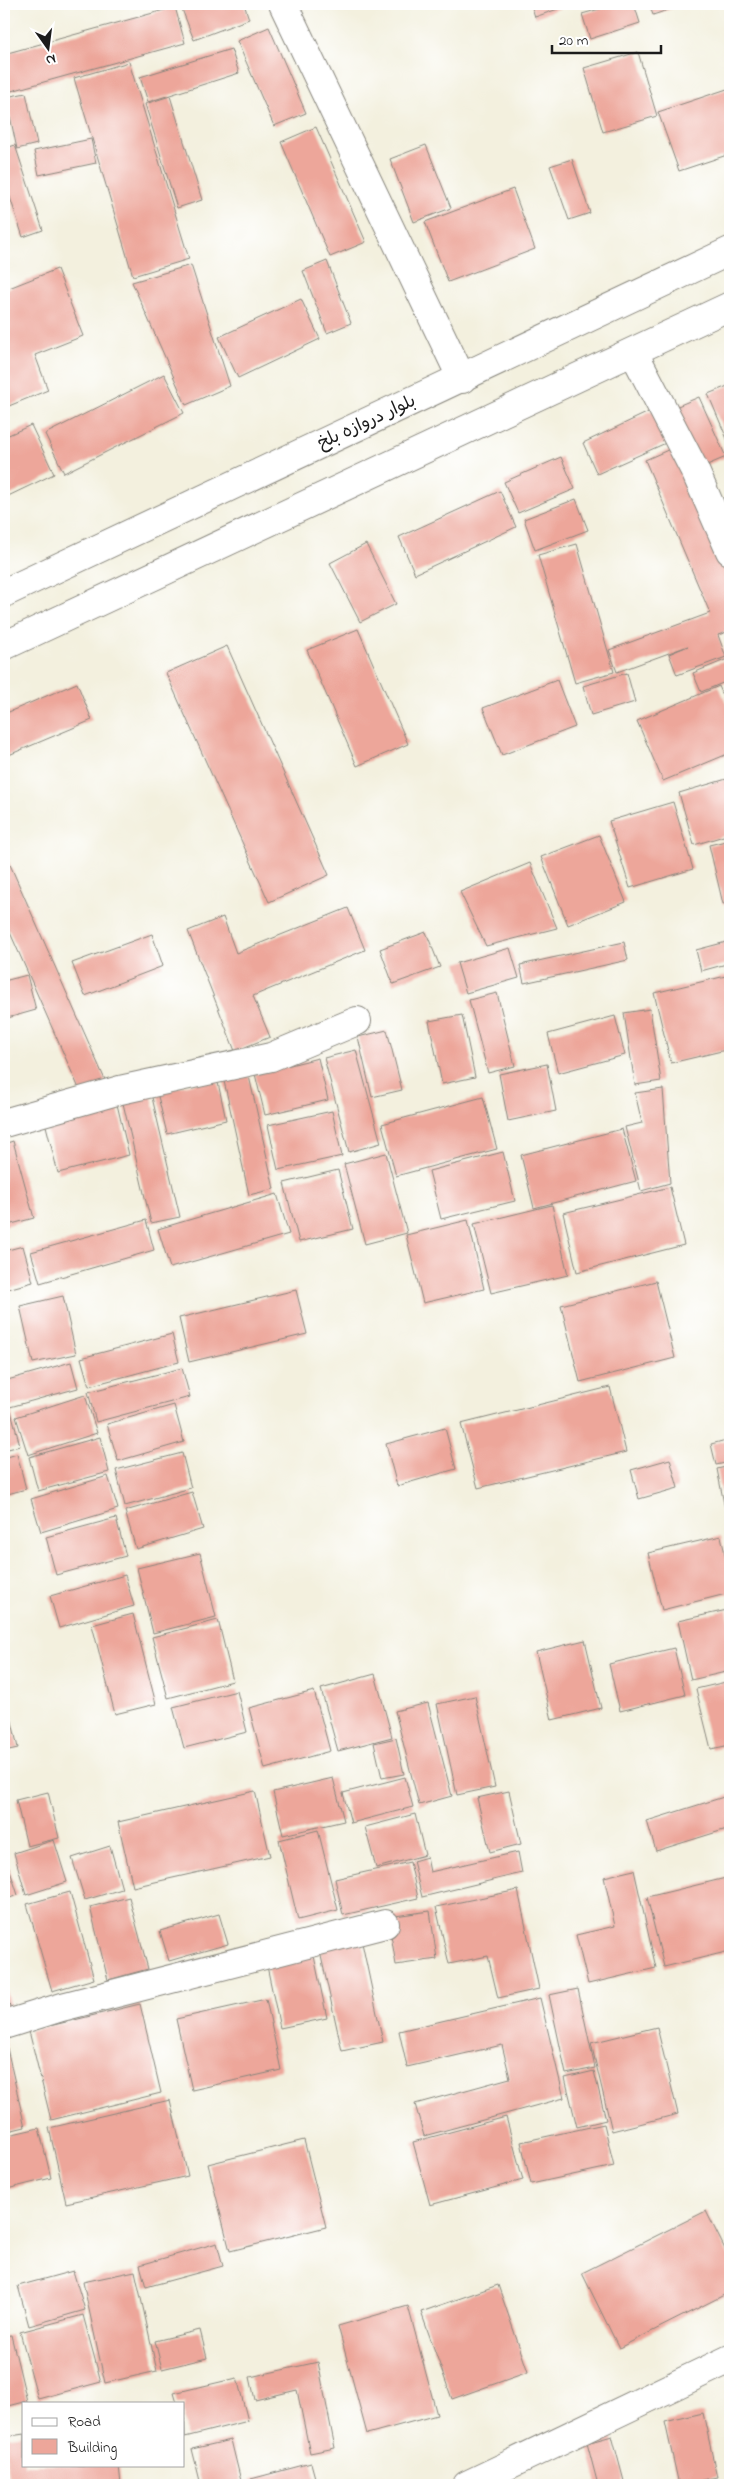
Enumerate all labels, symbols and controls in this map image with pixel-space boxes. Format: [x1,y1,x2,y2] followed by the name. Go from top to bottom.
[22,22,72,72] north arrow
[552,22,660,54] scale bar
[559,30,589,52] text: 20 m
[44,48,58,70] text: N
[314,389,420,457] street label: بلوار دروازه بلخ
[22,2402,185,2466] legend
[68,2411,101,2433] text: Road
[67,2437,117,2460] text: Building

